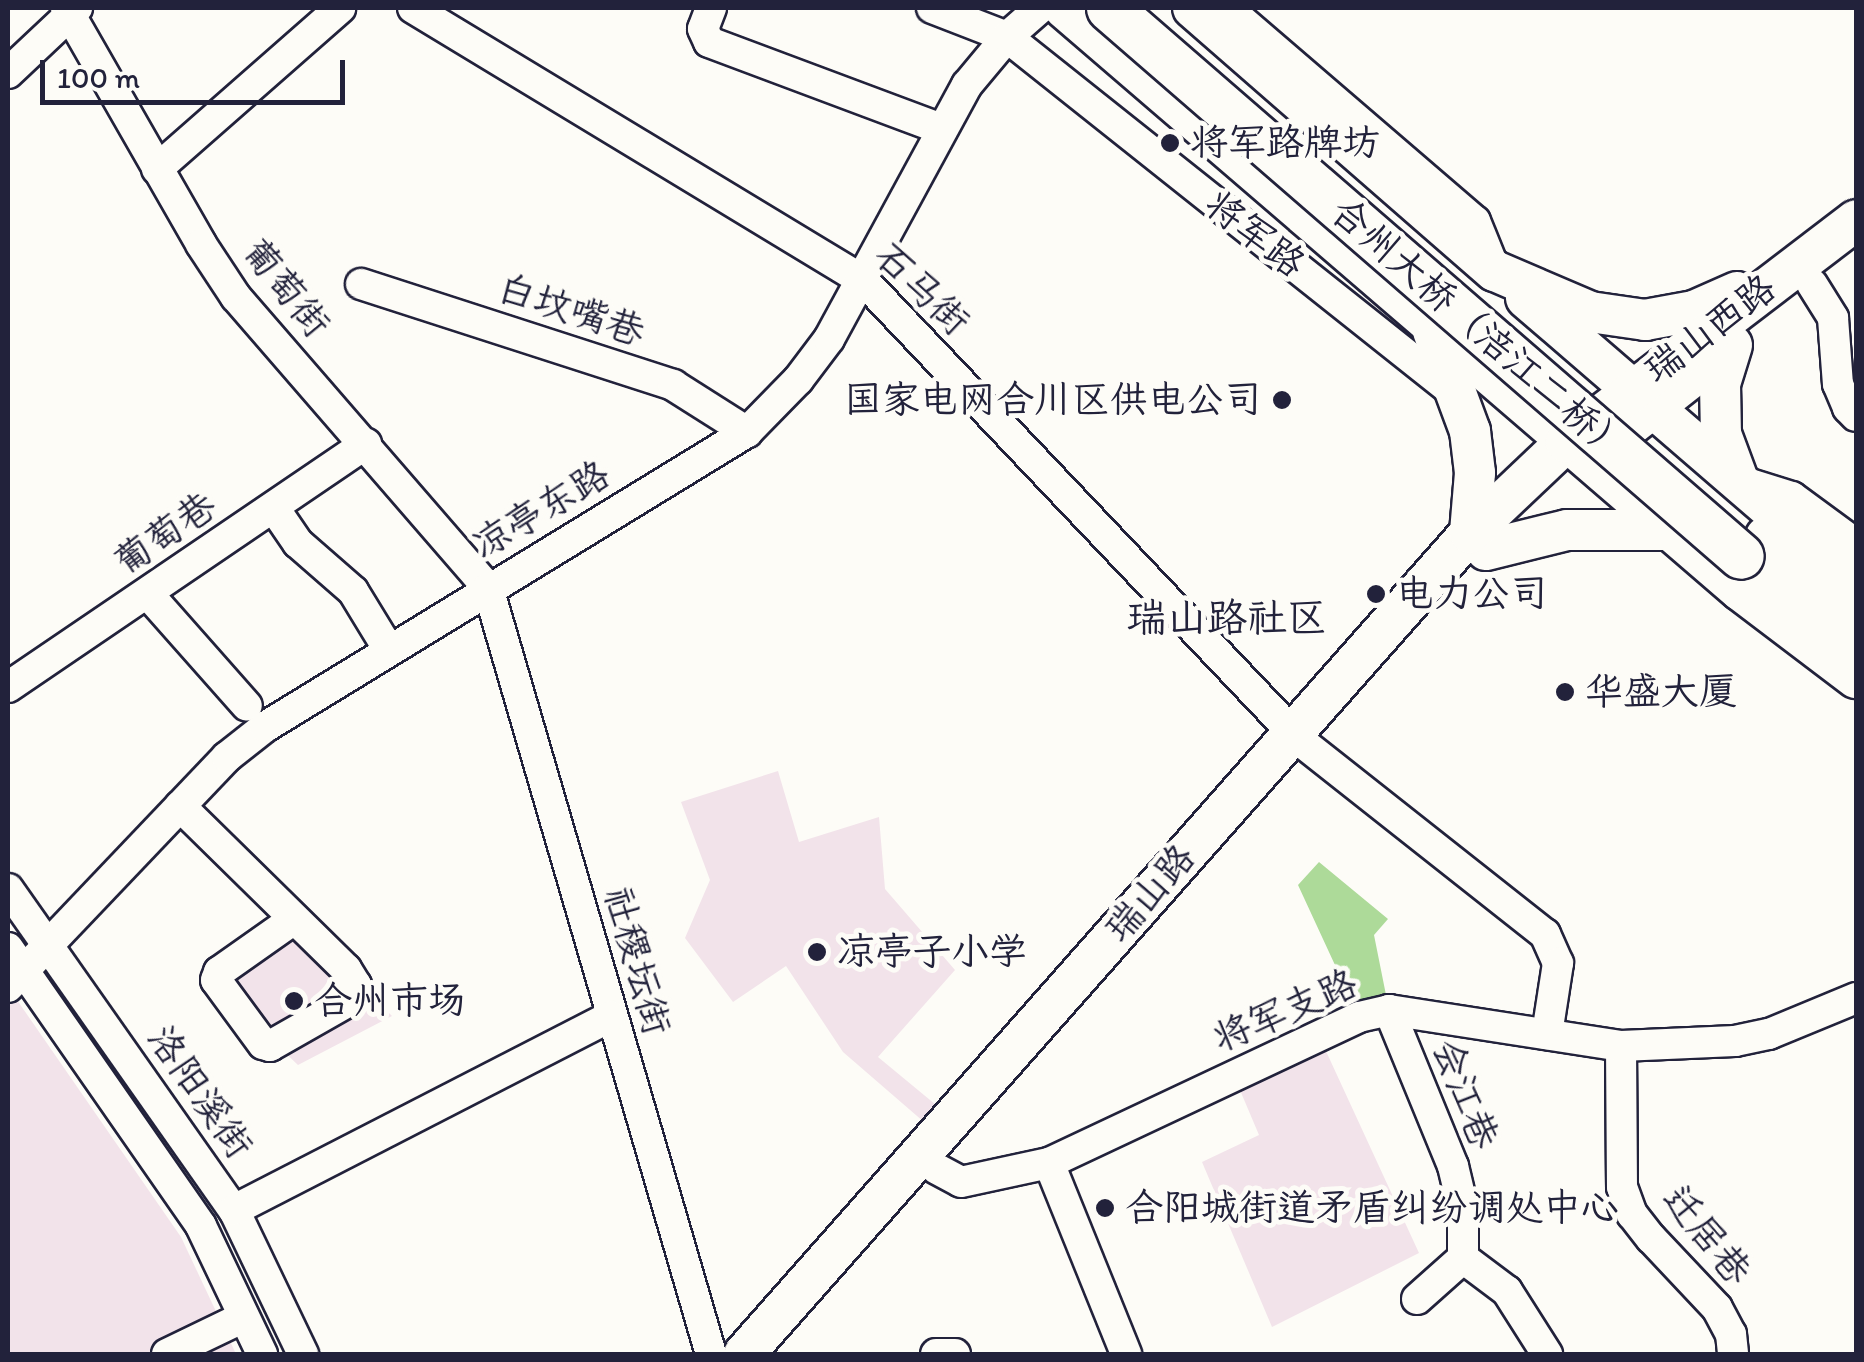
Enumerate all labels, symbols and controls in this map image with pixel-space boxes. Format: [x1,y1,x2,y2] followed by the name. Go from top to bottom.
[45,40,350,102] scale bar
[57,59,140,96] text: 100 m
[1190,120,1380,166] place label: 将军路牌坊
[1159,132,1181,154] marker: 将军路牌坊
[1196,181,1314,287] street label: 将军路
[1322,188,1638,472] street label: 合州大桥（涪江二桥）
[232,229,340,347] street label: 葡萄街
[865,233,979,345] street label: 石马街
[492,265,650,355] street label: 白坟嘴巷
[1636,265,1784,393] street label: 瑞山西路
[844,377,1262,423] place label: 国家电网合川区供电公司
[1271,389,1293,411] marker: 国家电网合川区供电公司
[464,451,618,569] street label: 凉亭东路
[105,483,225,585] street label: 葡萄巷
[1396,571,1548,617] place label: 电力公司
[1365,583,1387,605] marker: 电力公司
[1127,593,1327,641] district label: 瑞山路社区
[1585,669,1737,715] place label: 华盛大厦
[1554,681,1576,703] marker: 华盛大厦
[1095,835,1205,951] street label: 瑞山路
[594,882,680,1040] street label: 社稷坛街
[837,929,1027,975] place label: 凉亭子小学
[806,941,828,963] marker: 凉亭子小学
[1206,960,1364,1062] street label: 将军支路
[314,978,466,1024] place label: 合州市场
[283,990,305,1012] marker: 合州市场
[138,1017,262,1167] street label: 洛阳溪街
[1423,1033,1507,1155] street label: 会江巷
[1653,1176,1761,1294] street label: 迁居巷
[1125,1185,1619,1231] place label: 合阳城街道矛盾纠纷调处中心
[1094,1197,1116,1219] marker: 合阳城街道矛盾纠纷调处中心

